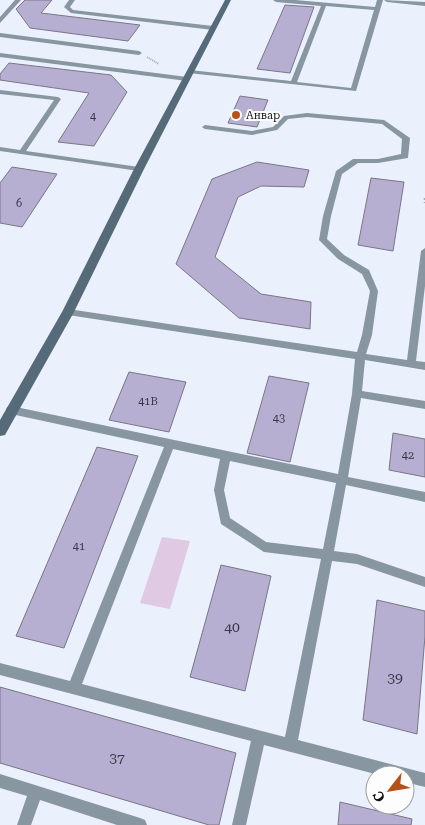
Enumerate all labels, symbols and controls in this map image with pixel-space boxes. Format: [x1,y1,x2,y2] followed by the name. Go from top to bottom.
[230,109,242,121] marker: Анвар
[246,109,280,122] place label: Анвар
[90,110,97,123] house number: 4
[16,197,22,210] house number: 6
[138,395,158,408] house number: 41В
[273,412,285,425] house number: 43
[402,449,414,462] house number: 42
[73,540,85,553] house number: 41
[224,619,240,635] house number: 40
[387,670,403,686] house number: 39
[109,750,125,766] house number: 37
[365,765,415,815] north arrow
[369,788,388,805] text: С

